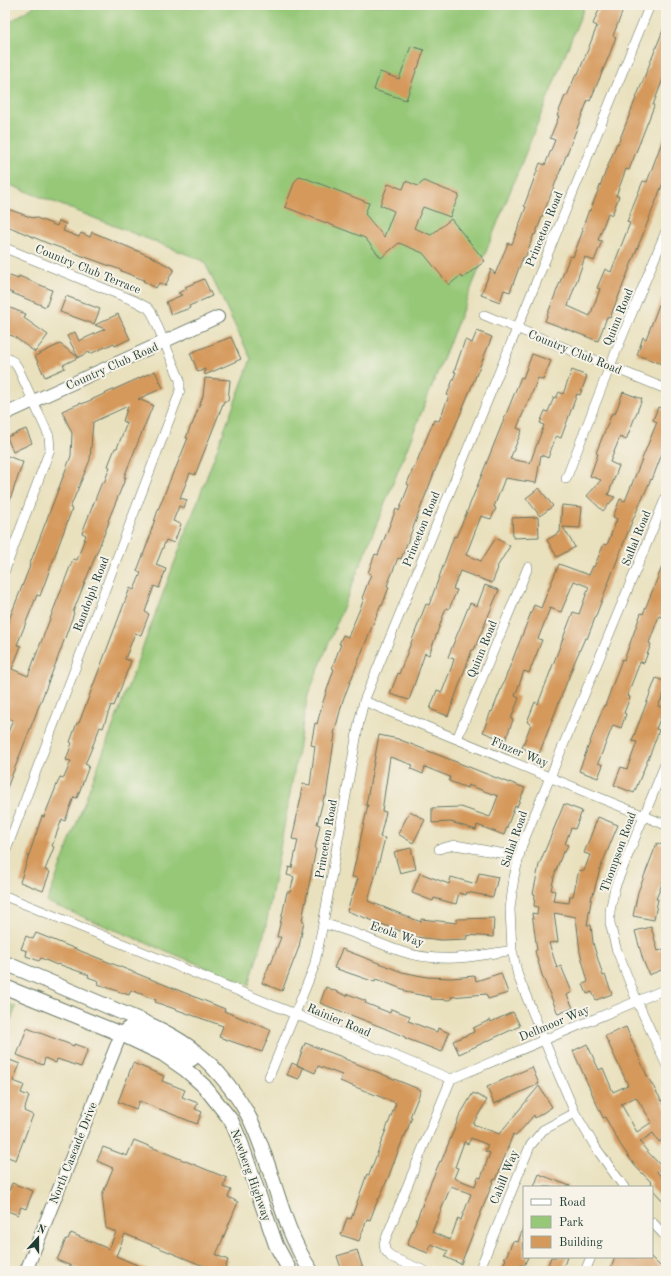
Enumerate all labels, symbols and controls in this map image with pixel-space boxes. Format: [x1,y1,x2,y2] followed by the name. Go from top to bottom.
[524,190,566,269] street label: Princeton Road
[33,243,143,297] street label: Country Club Terrace
[602,287,636,348] street label: Quinn Road
[526,329,623,377] street label: Country Club Road
[64,341,160,393] street label: Country Club Road
[401,490,443,569] street label: Princeton Road
[620,509,654,568] street label: Sallal Road
[72,555,112,634] street label: Randolph Road
[466,619,500,680] street label: Quinn Road
[489,736,551,770] street label: Finzer Way
[314,799,340,880] street label: Princeton Road
[500,809,530,869] street label: Sallal Road
[599,811,639,894] street label: Thompson Road
[368,920,426,950] street label: Ecola Way
[305,1002,372,1040] street label: Rainier Road
[518,1003,592,1044] street label: Dellmoor Way
[48,1100,100,1206] street label: North Cascade Drive
[228,1128,273,1224] street label: Newberg Highway
[489,1148,522,1206] street label: Cahill Way
[523,1186,653,1258] legend
[559,1197,586,1209] text: Road
[559,1217,584,1229] text: Park
[18,1218,58,1258] north arrow
[35,1223,47,1237] text: N
[559,1237,603,1249] text: Building

